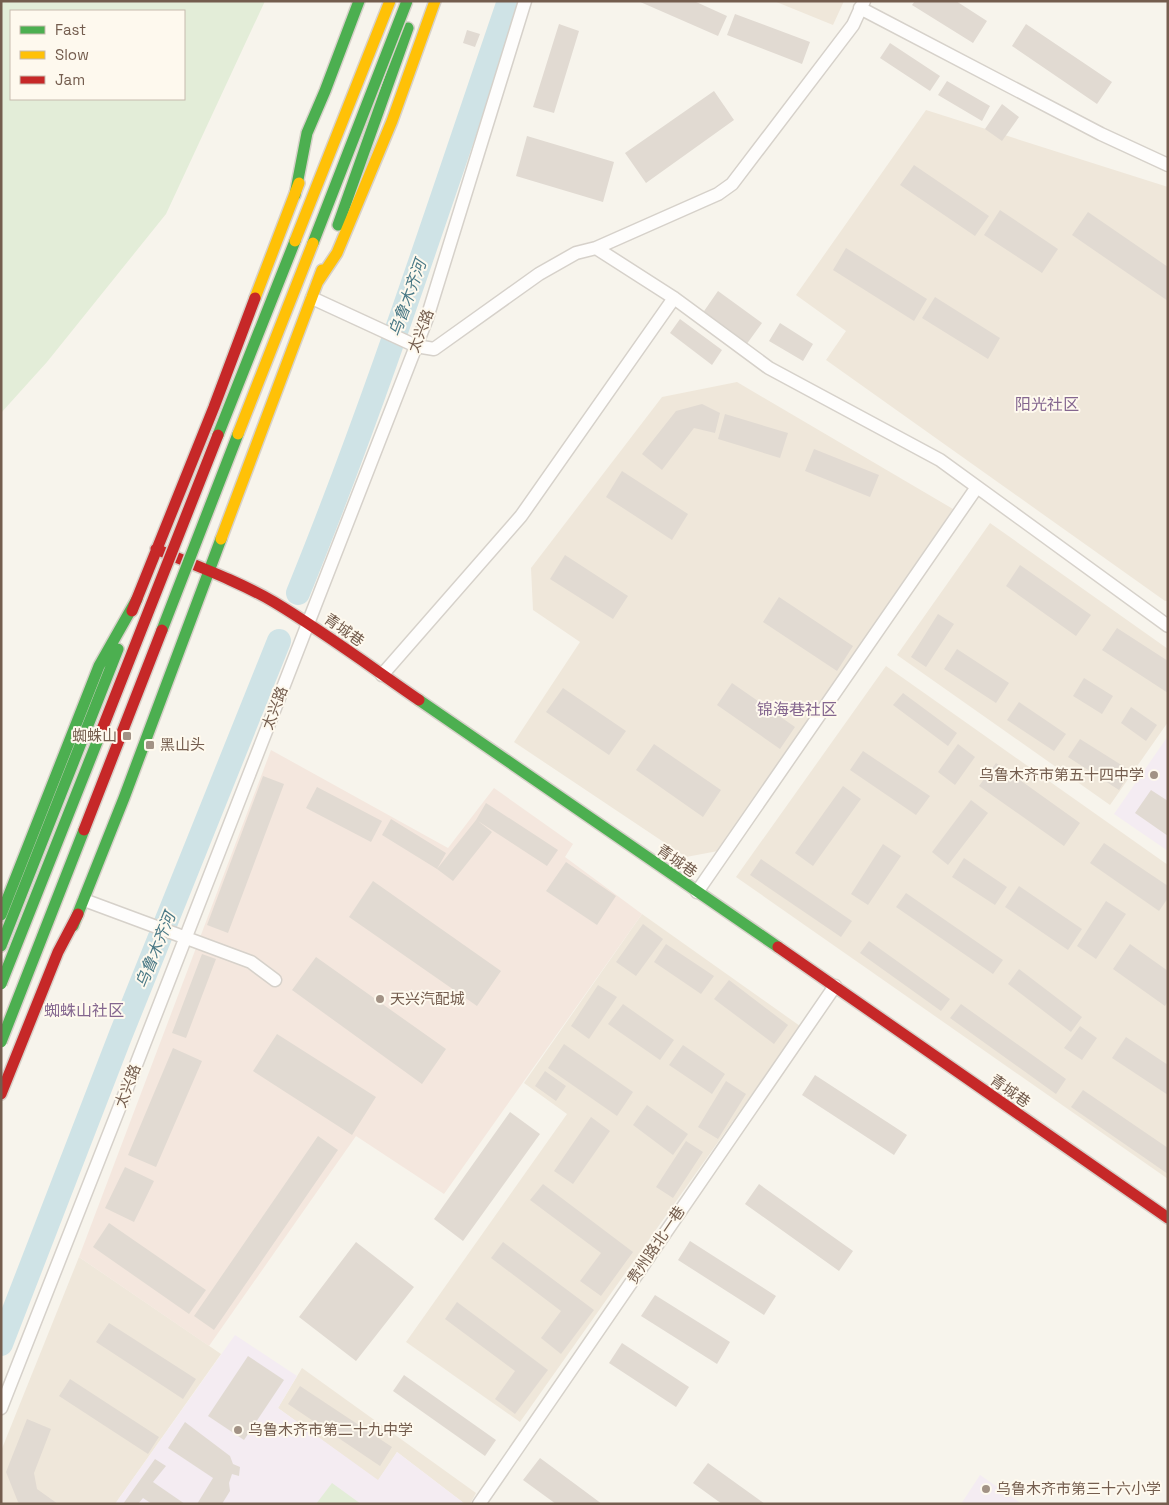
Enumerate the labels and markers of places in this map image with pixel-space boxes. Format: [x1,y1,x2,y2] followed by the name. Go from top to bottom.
[72,726,117,745] place label: 蜘蛛山
[121,730,133,742] marker: 蜘蛛山
[160,735,205,754] place label: 黑山头
[144,739,156,751] marker: 黑山头
[979,765,1144,784] place label: 乌鲁木齐市第五十四中学
[1148,769,1160,781] marker: 乌鲁木齐市第五十四中学
[390,989,465,1008] place label: 天兴汽配城
[374,993,386,1005] marker: 天兴汽配城
[248,1420,413,1439] place label: 乌鲁木齐市第二十九中学
[232,1424,244,1436] marker: 乌鲁木齐市第二十九中学
[996,1479,1161,1498] place label: 乌鲁木齐市第三十六小学
[980,1483,992,1495] marker: 乌鲁木齐市第三十六小学

